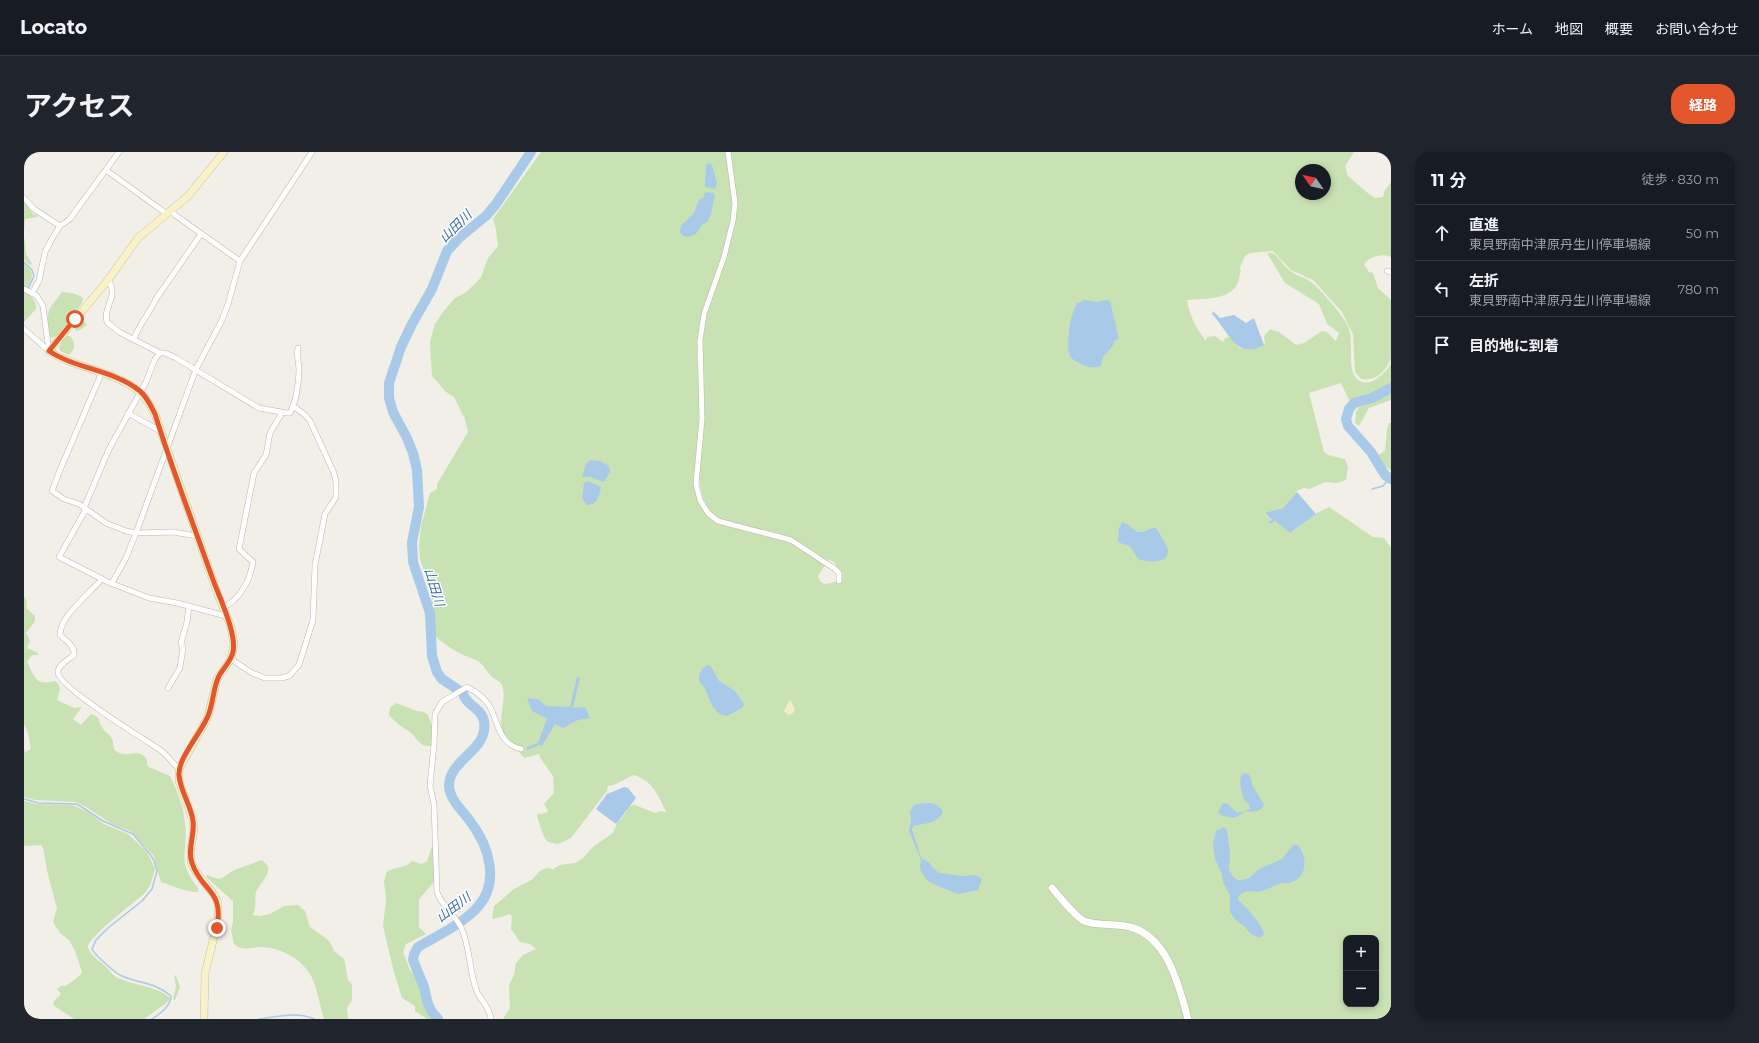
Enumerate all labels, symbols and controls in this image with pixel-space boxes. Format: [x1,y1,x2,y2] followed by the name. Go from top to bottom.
[20,16,87,39] text: Locato
[1491,20,1533,38] text: ホーム
[1555,20,1583,38] text: 地図
[1605,20,1633,38] text: 概要
[1655,20,1739,38] text: お問い合わせ
[1671,84,1735,124] button: 経路
[24,89,135,123] text: アクセス
[1295,164,1331,200] north arrow
[1431,170,1466,190] text: 11 分
[1641,171,1719,187] text: 徒歩 · 830 m
[436,205,476,245] water label: 山田川
[1469,215,1499,234] text: 直進
[1431,222,1453,244] icon: ahead
[1686,225,1719,241] text: 50 m
[1469,236,1651,252] text: 東貝野南中津原丹生川停車場線
[1469,271,1499,290] text: 左折
[1431,278,1453,300] icon: left
[1677,281,1719,297] text: 780 m
[1469,292,1651,308] text: 東貝野南中津原丹生川停車場線
[66,310,84,328] route start
[1431,334,1453,356] icon: arrive
[1469,336,1559,355] text: 目的地に到着
[422,566,449,610] water label: 山田川
[433,888,475,925] water label: 山田川
[208,919,226,937] route end
[1343,935,1379,1007] map controls
[1343,935,1379,971] button: +
[1343,971,1379,1007] button: −

